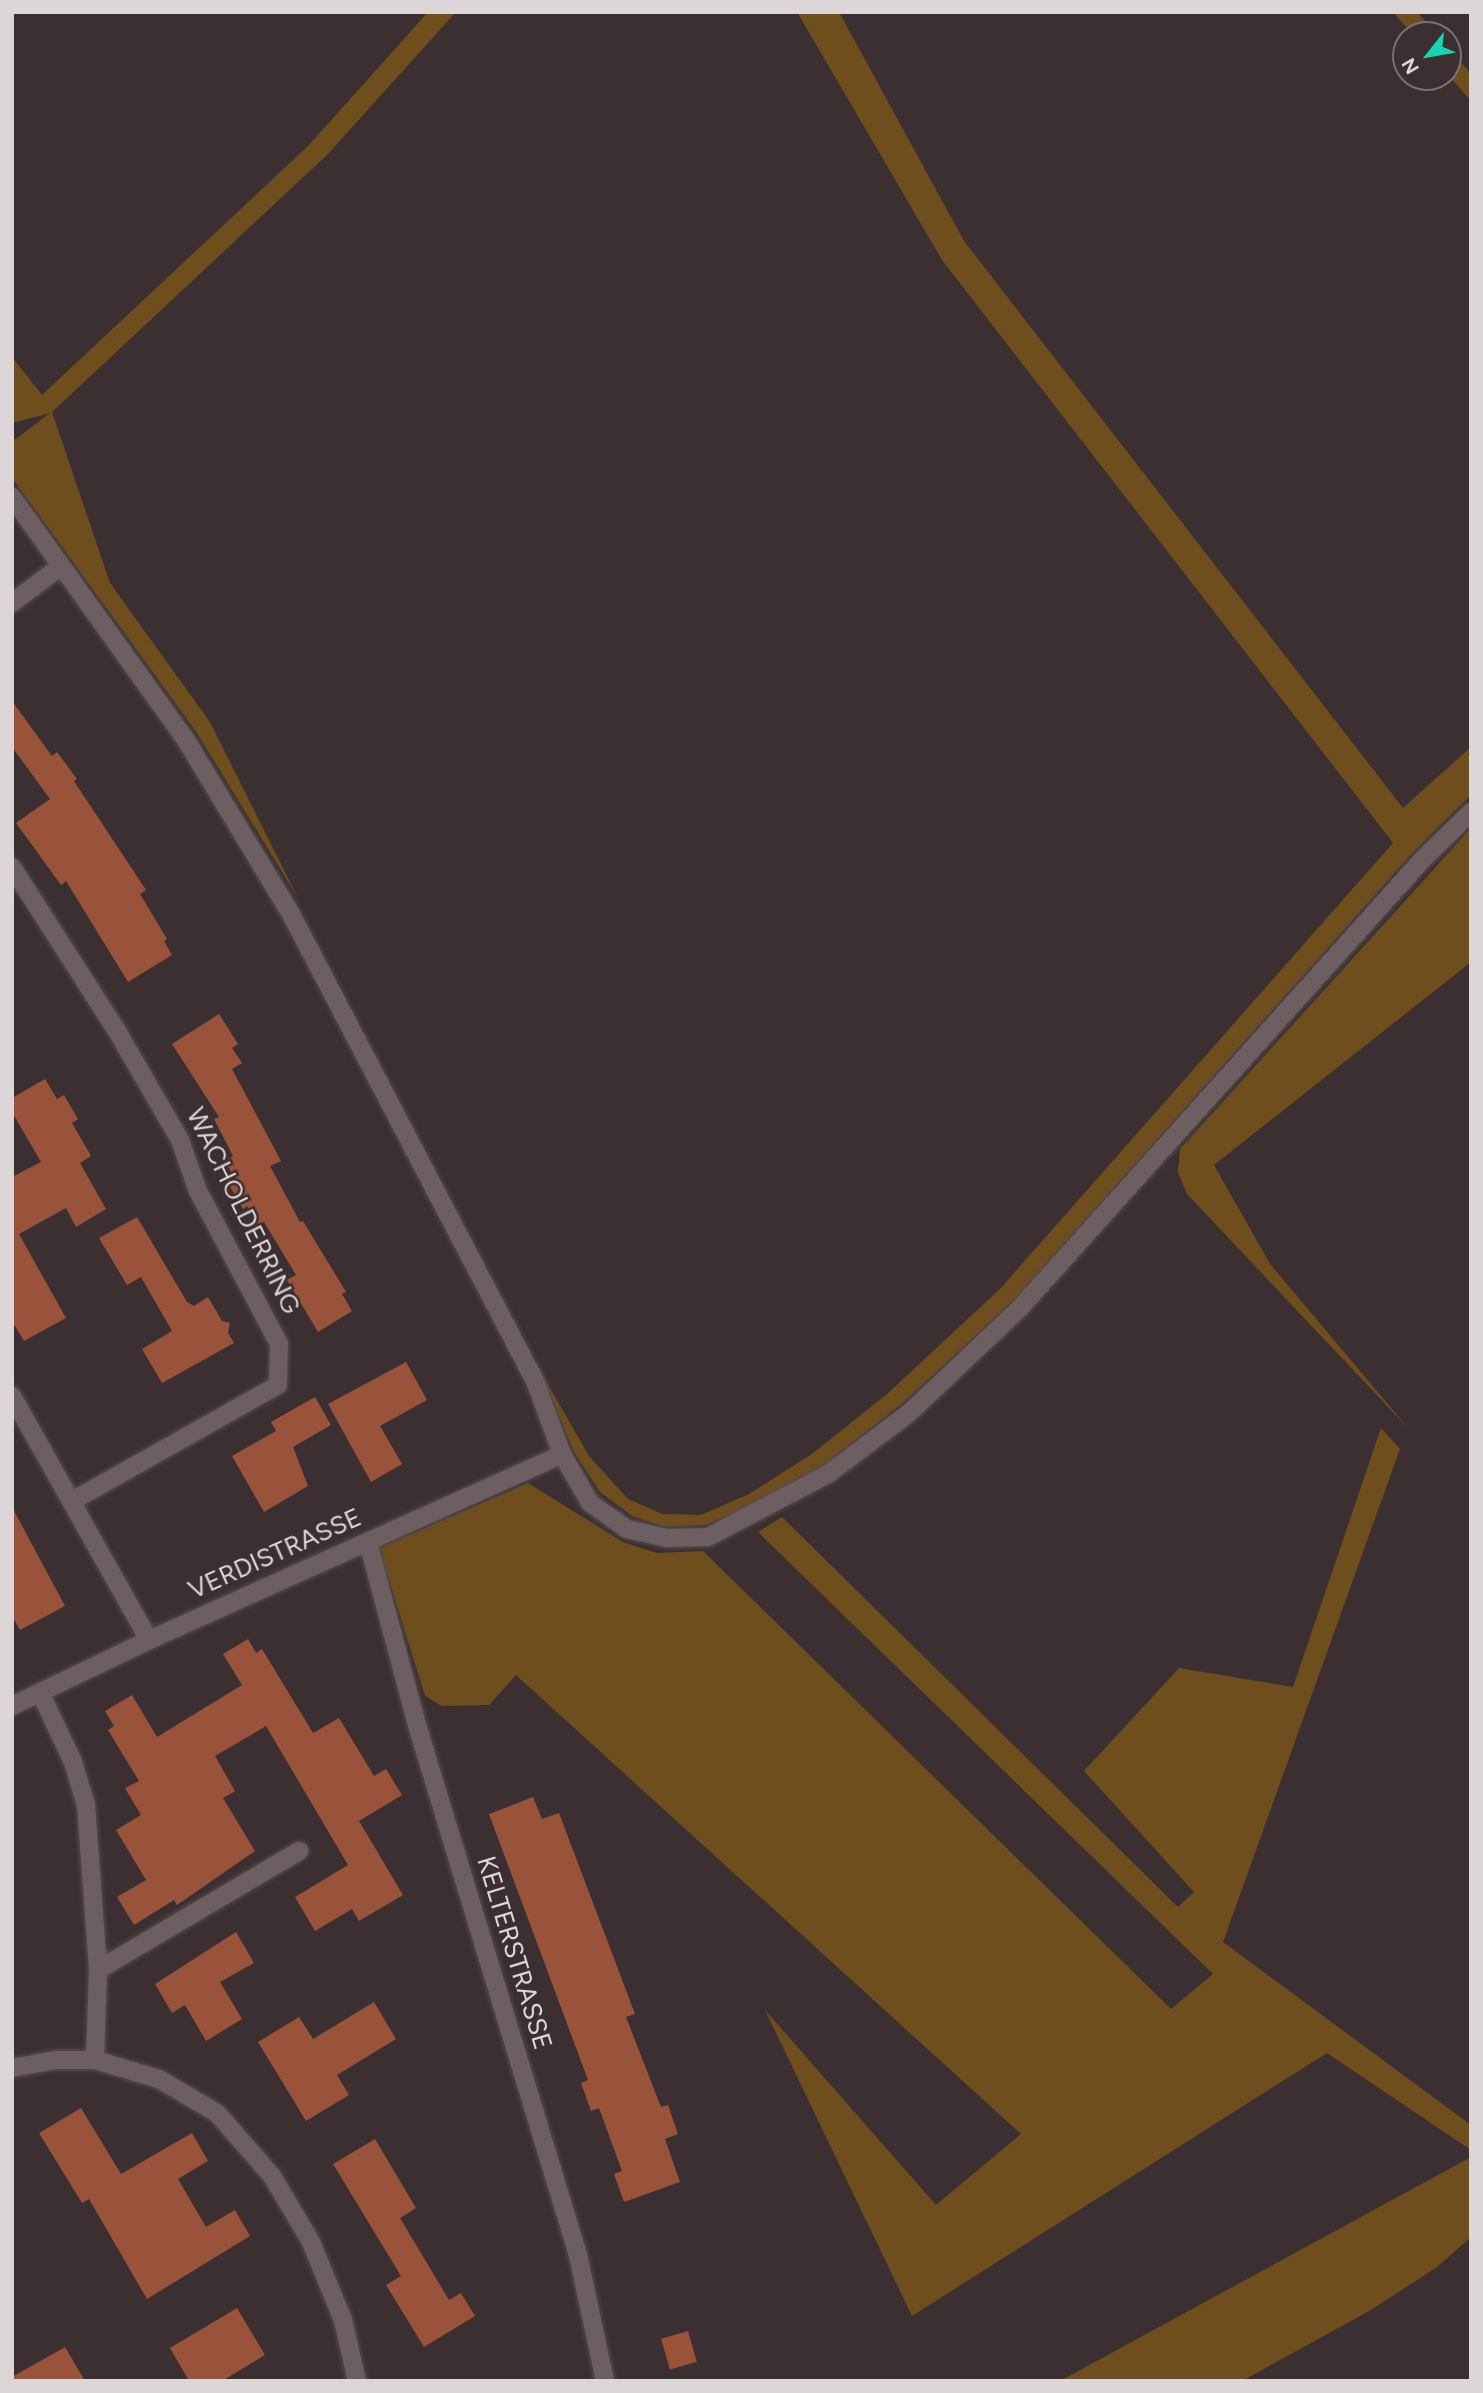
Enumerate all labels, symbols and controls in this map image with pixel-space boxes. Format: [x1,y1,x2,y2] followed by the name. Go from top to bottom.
[1392,21,1462,91] north arrow
[1397,54,1424,78] text: N
[179,1103,307,1319] street label: WACHOLDERRING
[184,1502,366,1606] street label: VERDISTRASSE
[470,1853,558,2053] street label: KELTERSTRASSE

